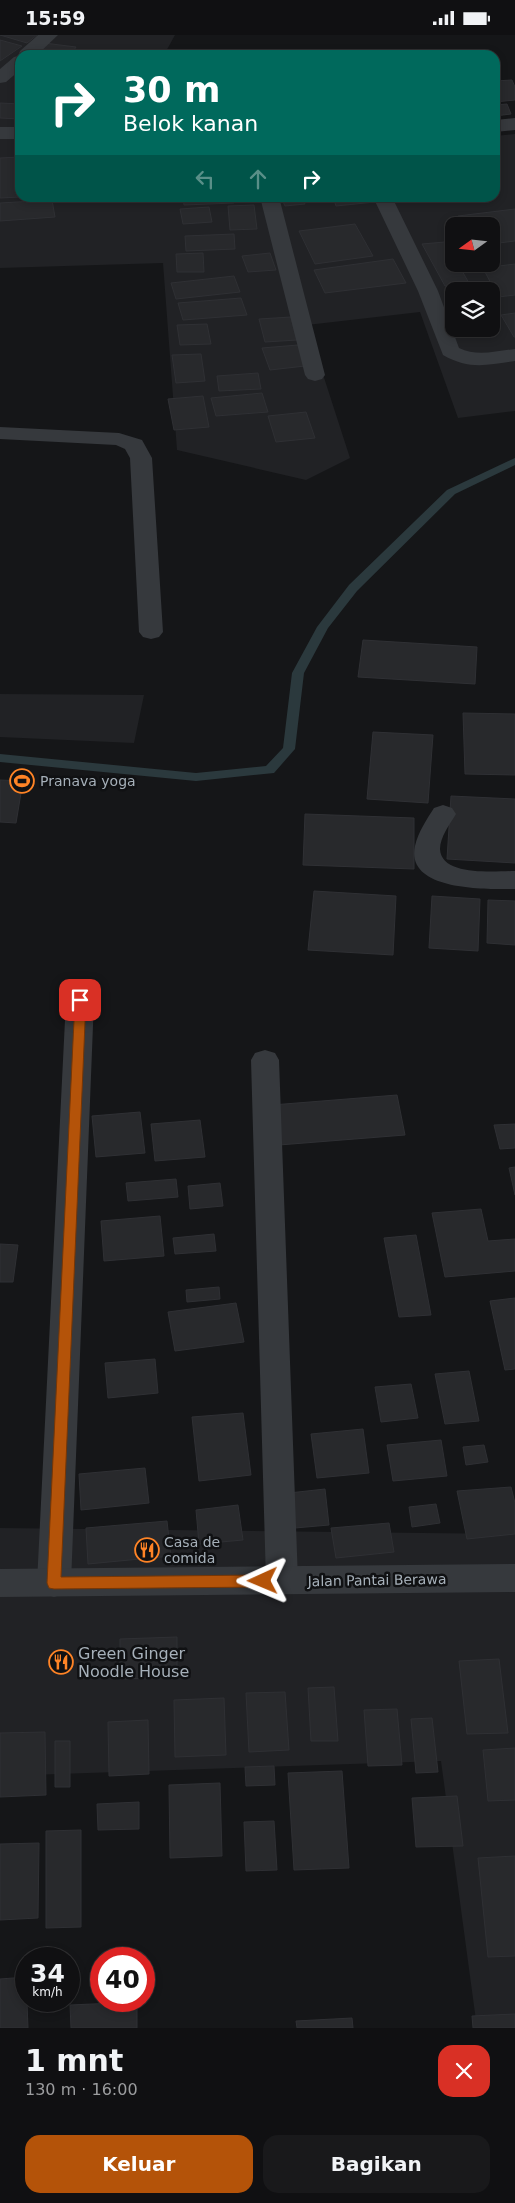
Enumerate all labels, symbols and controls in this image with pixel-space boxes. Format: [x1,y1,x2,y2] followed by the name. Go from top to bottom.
[25,7,85,29] text: 15:59
[40,70,105,135] icon: right
[123,70,220,110] text: 30 m
[123,111,258,136] text: Belok kanan
[191,165,219,193] icon: left
[244,165,272,193] icon: ahead
[297,165,325,193] icon: right
[445,217,500,273] north arrow
[445,217,500,337] map controls
[445,282,500,337] button: layers
[9,768,35,794] sports icon: Pranava yoga
[40,773,136,789] place label: Pranava yoga
[59,979,101,1021] pin
[66,986,94,1014] icon: arrive
[164,1534,220,1566] place label: Casa de comida
[134,1537,160,1563] restaurant icon: Casa de comida
[236,1554,288,1606] position arrow
[306,1571,447,1589] street label: Jalan Pantai Berawa
[78,1644,189,1681] place label: Green Ginger Noodle House
[48,1649,74,1675] restaurant icon: Green Ginger Noodle House
[90,1947,155,2012] speed limit sign: 40
[30,1959,65,1988] text: 34
[32,1985,63,1999] text: km/h
[25,2043,123,2078] text: 1 mnt
[438,2045,490,2097] button: close
[25,2080,138,2099] text: 130 m · 16:00
[25,2135,253,2193] button: Keluar
[263,2135,490,2193] button: Bagikan

